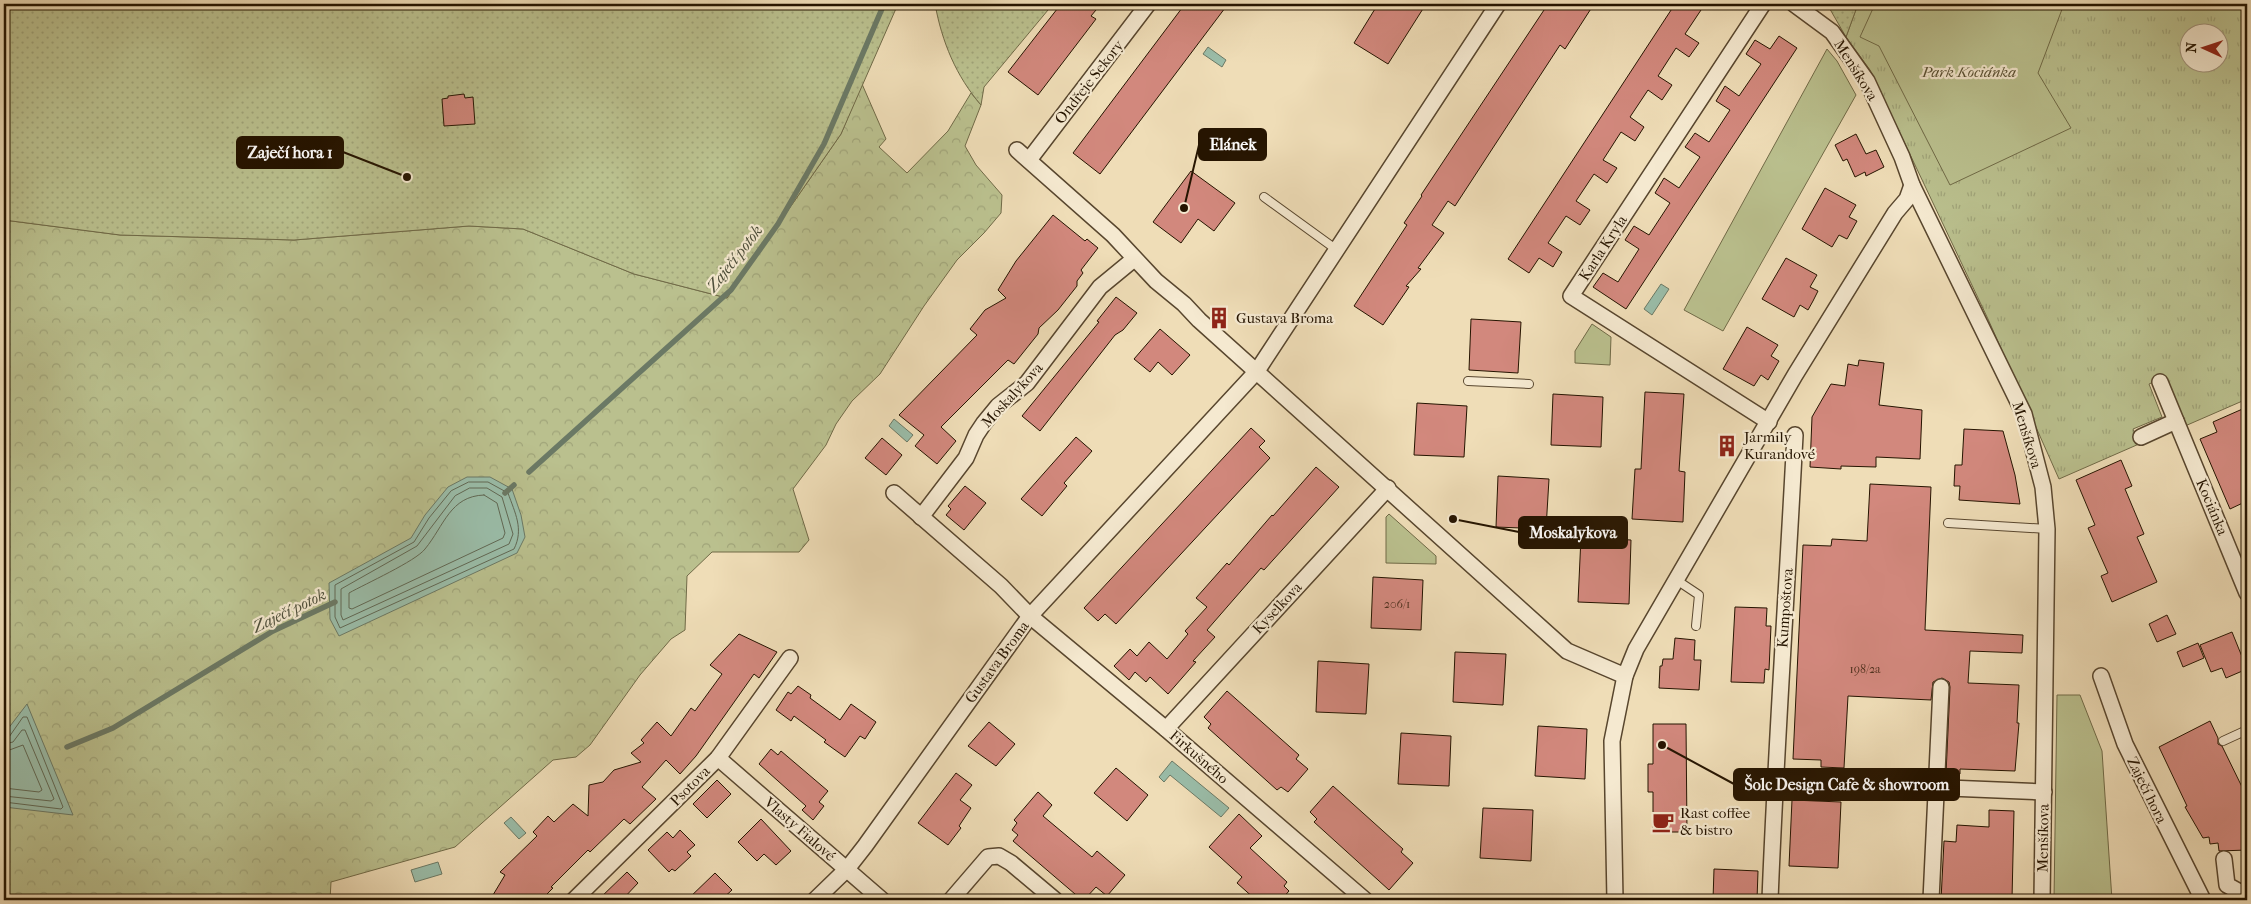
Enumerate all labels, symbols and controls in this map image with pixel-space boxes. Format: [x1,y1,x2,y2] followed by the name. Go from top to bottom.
[2178,22,2228,72] north arrow
[1051,36,1128,127] street label: Ondřeje Sekory
[1830,36,1882,105] street label: Menšíkova
[2183,41,2200,53] text: N
[1921,63,2016,81] park label: Park Kociánka
[1199,129,1266,160] callout: Elánek
[1210,135,1257,154] text: Elánek
[237,137,343,168] callout: Zaječí hora 1
[247,143,333,162] text: Zaječí hora 1
[1575,211,1632,284] street label: Karla Kryla
[702,221,766,296] water label: Zaječí potok
[1206,305,1232,331] building icon: Gustava Broma
[1236,309,1334,327] place label: Gustava Broma
[977,358,1047,431] street label: Moskalykova
[2008,399,2046,472] street label: Menšíkova
[1743,428,1816,463] place label: Jarmily Kurandové
[1714,433,1740,459] building icon: Jarmily Kurandové
[2192,476,2232,539] street label: Kociánka
[1519,517,1627,548] callout: Moskalykova
[1528,523,1617,543] text: Moskalykova
[1773,567,1797,648] street label: Kumpoštova
[1248,577,1306,638] street label: Kyselkova
[249,585,329,637] water label: Zaječí potok
[1384,597,1410,611] house number: 206/1
[961,617,1033,707] street label: Gustava Broma
[1849,662,1881,676] house number: 198/2a
[1166,726,1233,788] street label: Firkušného
[2123,754,2171,827] street label: Zaječí hora
[666,762,714,810] street label: Psotova
[1734,769,1959,800] callout: Šolc Design Cafe & showroom
[1745,774,1950,795] text: Šolc Design Cafe & showroom
[760,792,840,865] street label: Vlasty Fialové
[2033,802,2053,873] street label: Menšíkova
[1680,804,1751,839] place label: Rast coffee & bistro
[1650,809,1676,835] cafe icon: Rast coffee & bistro

